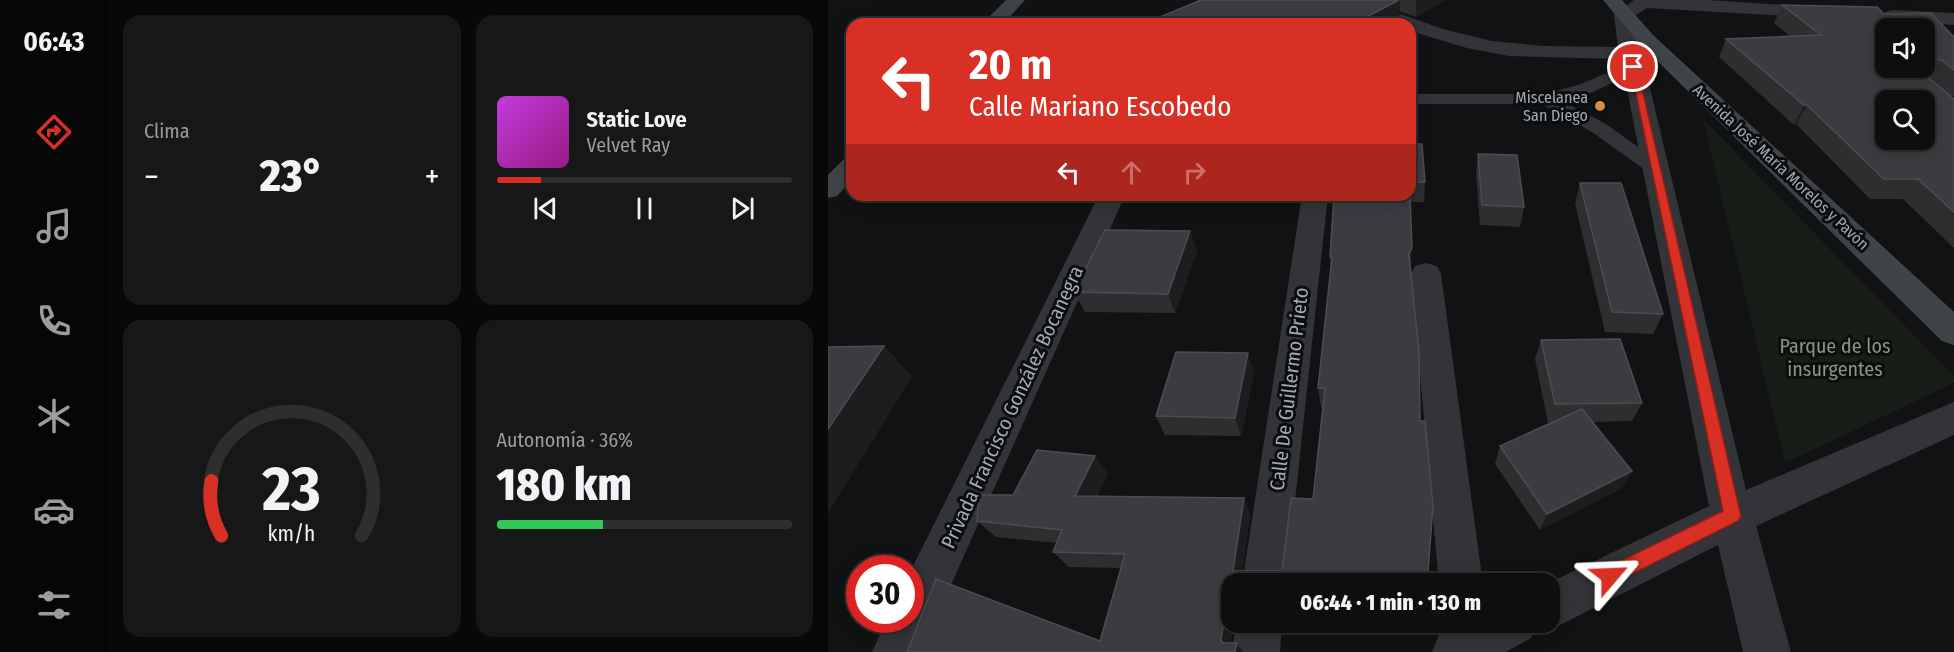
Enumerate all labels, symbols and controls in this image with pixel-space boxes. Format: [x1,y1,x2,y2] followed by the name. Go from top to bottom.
[1875,18,1935,150] map controls
[1875,18,1935,78] button: sound
[23,26,85,58] text: 06:43
[969,40,1052,90] text: 20 m
[1607,41,1658,92] pin
[870,42,948,120] icon: left
[1616,50,1649,83] icon: arrive
[1689,80,1873,254] street label: Avenida José María Morelos y Pavón
[1515,88,1588,125] place label: Miscelanea San Diego
[1875,90,1935,150] button: search
[969,91,1232,123] text: Calle Mariano Escobedo
[1593,99,1607,113] marker: Miscelanea San Diego
[587,106,687,133] text: Static Love
[33,111,75,153] icon: directions
[144,119,189,143] text: Clima
[587,133,670,157] text: Velvet Ray
[260,149,324,203] text: 23°
[1052,156,1085,189] icon: left
[1115,156,1148,189] icon: ahead
[1178,156,1211,189] icon: right
[144,157,159,197] text: −
[424,157,440,197] text: +
[529,192,562,225] icon: previous
[628,192,661,225] icon: pause
[726,192,759,225] icon: next
[33,205,75,247] icon: music
[936,262,1088,552] street label: Privada Francisco González Bocanegra
[1265,286,1313,492] street label: Calle De Guillermo Prieto
[33,300,75,342] icon: phone
[1780,334,1890,381] park label: Parque de los insurgentes
[33,395,75,437] icon: climate
[497,428,633,452] text: Autonomía · 36%
[262,452,321,527] text: 23
[497,458,632,512] text: 180 km
[33,489,75,531] icon: car
[268,521,316,547] text: km/h
[1578,544,1642,608] position arrow
[846,555,924,633] speed limit sign: 30
[33,584,75,626] icon: filters
[1300,589,1481,616] text: 06:44 · 1 min · 130 m

